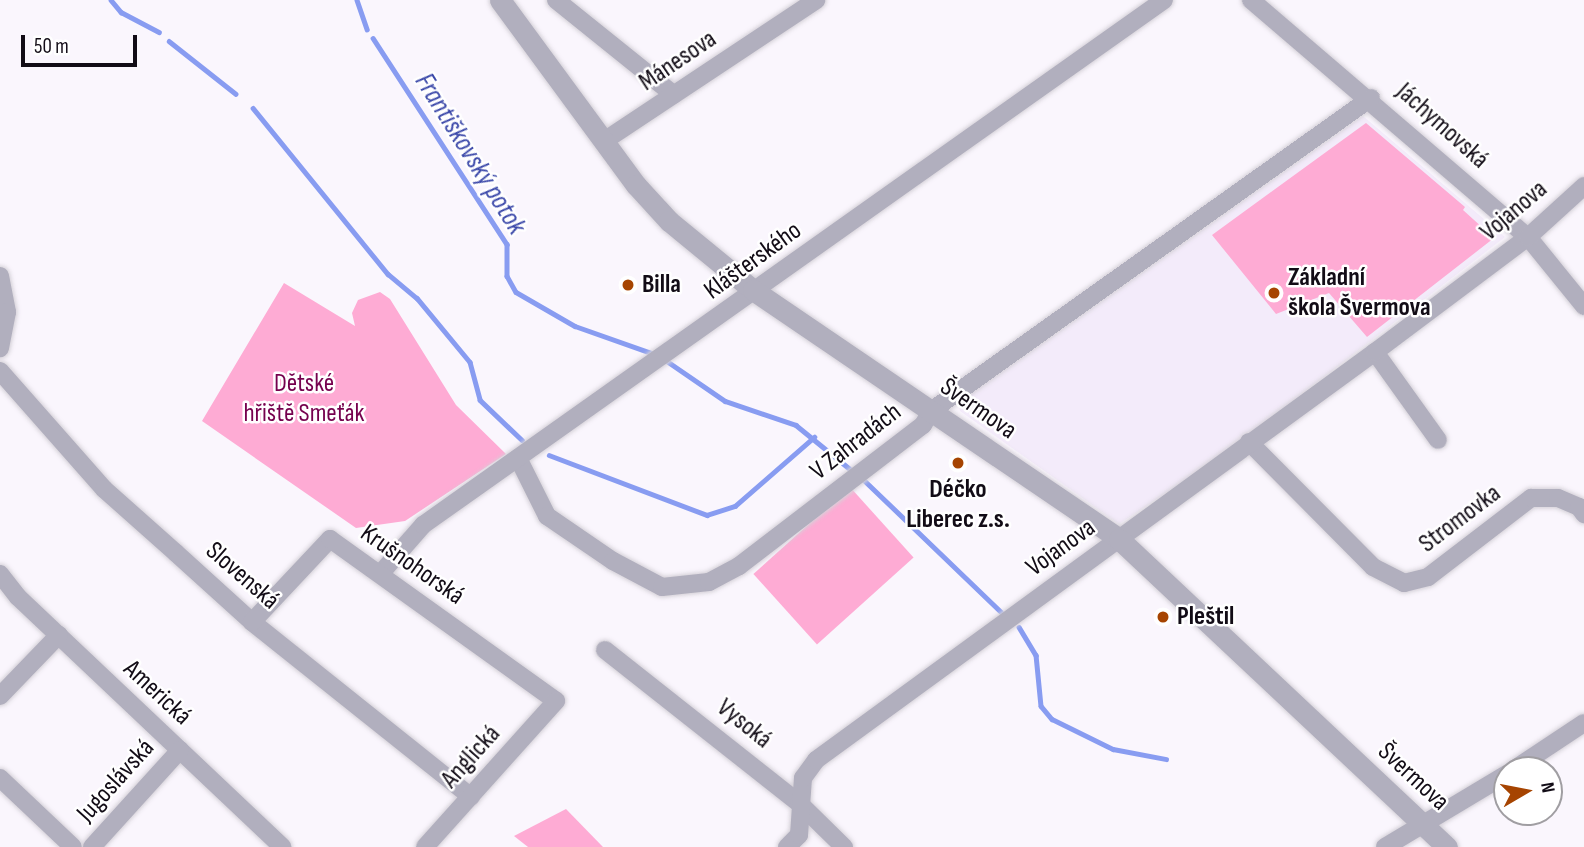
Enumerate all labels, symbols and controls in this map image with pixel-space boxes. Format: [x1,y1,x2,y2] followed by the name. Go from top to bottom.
[24,21,140,65] scale bar
[633,24,723,98] street label: Mánesova
[34,34,69,59] text: 50 m
[407,67,533,241] water label: Františkovský potok
[1389,76,1495,176] street label: Jáchymovská
[1474,174,1554,248] street label: Vojanova
[698,215,808,307] street label: Klášterského
[1288,262,1431,324] place label: Základní škola Švermova
[642,269,681,301] place label: Billa
[620,277,636,293] marker: Billa
[1266,285,1282,301] marker: Základní škola Švermova
[243,368,365,430] park label: Dětské hřiště Smeťák
[934,372,1022,446] street label: Švermova
[804,397,908,487] street label: V Zahradách
[950,455,966,471] marker: Déčko Liberec z.s.
[906,474,1010,536] place label: Déčko Liberec z.s.
[1413,478,1507,560] street label: Stromovka
[1020,513,1102,583] street label: Vojanova
[354,518,470,612] street label: Krušnohorská
[199,536,285,616] street label: Slovenská
[1177,601,1234,633] place label: Pleštil
[1155,609,1171,625] marker: Pleštil
[117,654,197,732] street label: Americká
[710,692,778,756] street label: Vysoká
[435,719,507,795] street label: Anglická
[71,733,161,829] street label: Jugoslávská
[1371,736,1455,818] street label: Švermova
[1493,756,1563,826] north arrow
[1535,781,1559,795] text: N

